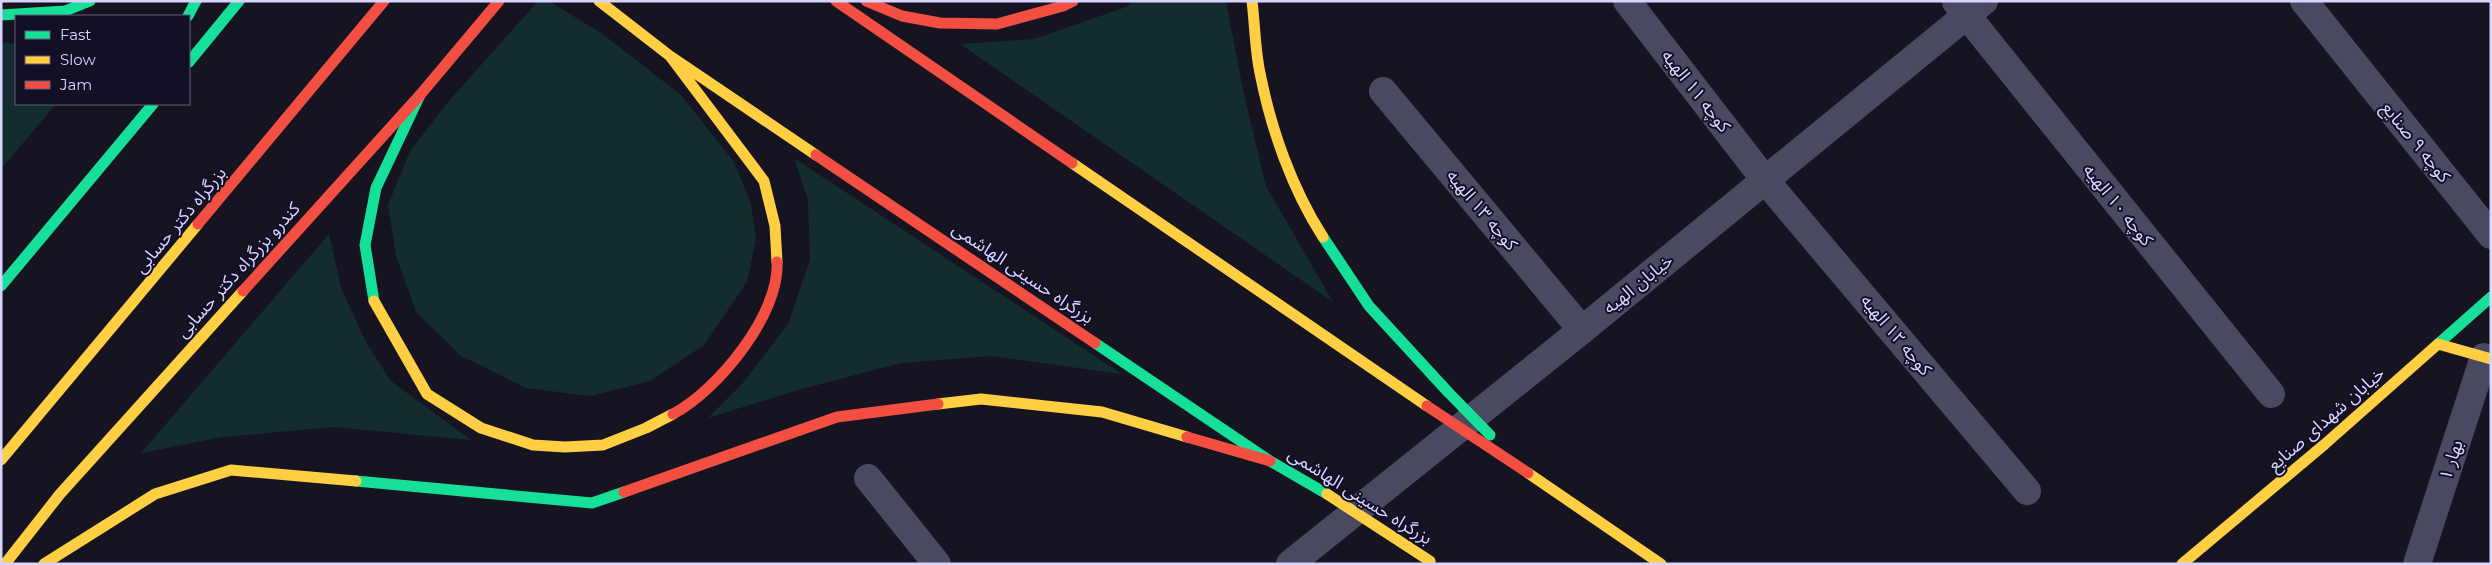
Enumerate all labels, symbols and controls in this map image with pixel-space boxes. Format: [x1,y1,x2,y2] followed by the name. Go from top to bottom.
[15,15,190,105] legend
[60,25,91,44] text: Fast
[1657,45,1735,137] street label: کوچه ۱۱ الهیه
[60,50,96,69] text: Slow
[59,75,92,94] text: Jam
[2374,97,2456,189] street label: کوچه ۹ صنایع
[2078,160,2158,251] street label: کوچه ۱۰ الهیه
[129,162,231,278] street label: بزرگراه دکتر حسابی
[1442,165,1523,255] street label: کوچه ۱۳ الهیه
[171,197,305,342] street label: کندرو بزرگراه دکتر حسابی
[948,217,1098,329] street label: بزرگراه حسینی الهاشمی
[1599,249,1677,319] street label: خیابان الهیه
[1856,290,1937,380] street label: کوچه ۱۲ الهیه
[2263,362,2391,478] street label: خیابان شهدای صنایع
[2434,437,2468,483] street label: بهار ۱
[1284,443,1436,549] street label: بزرگراه حسینی الهاشمی

